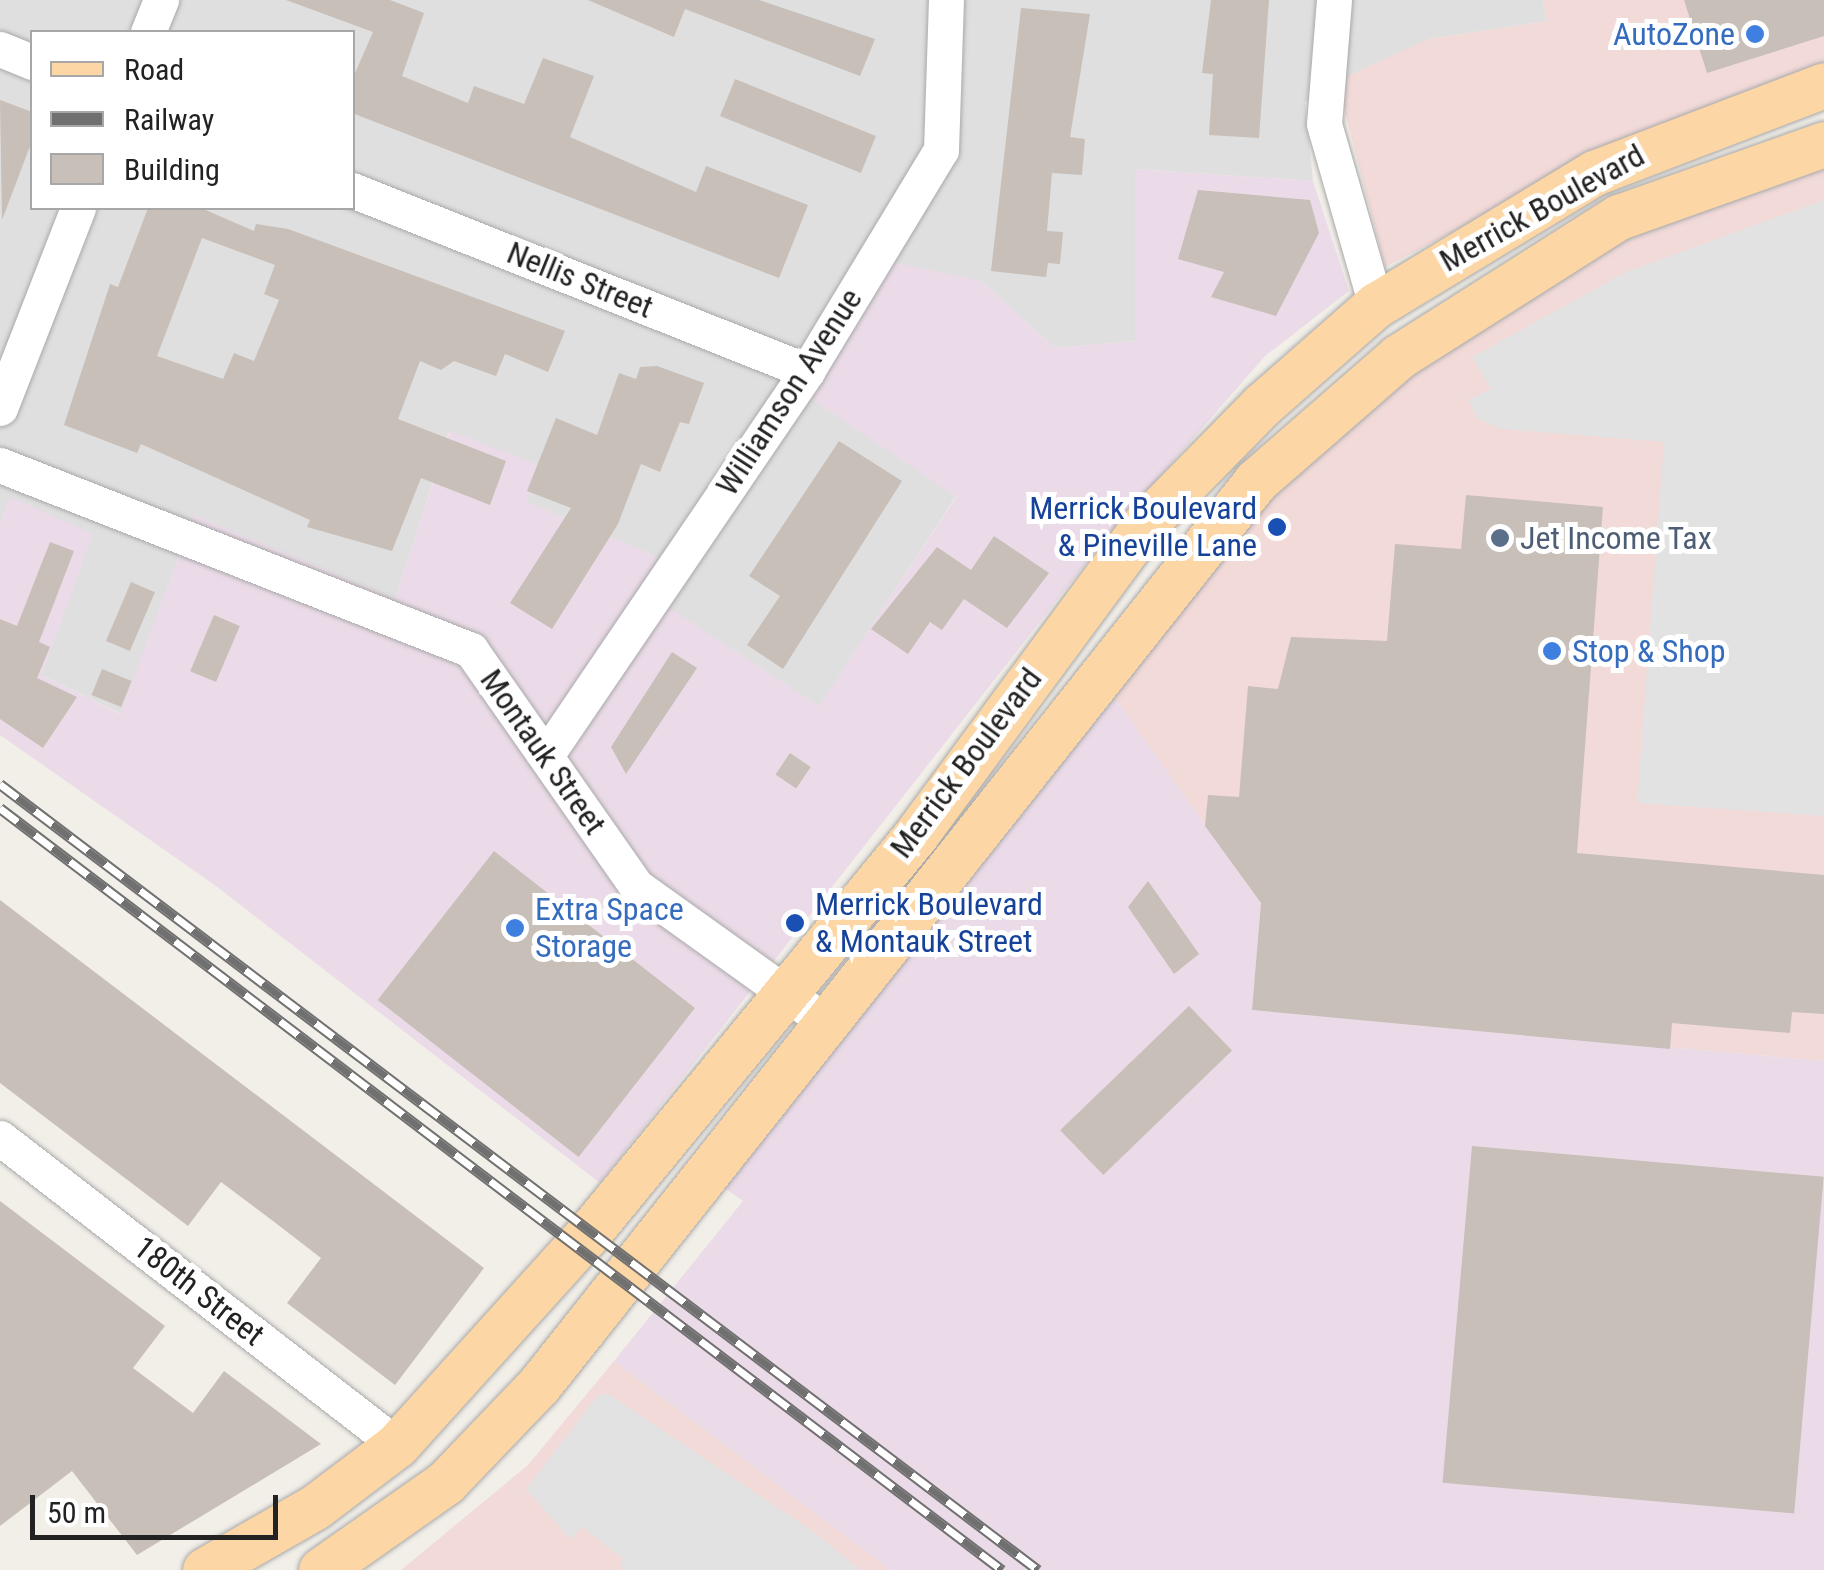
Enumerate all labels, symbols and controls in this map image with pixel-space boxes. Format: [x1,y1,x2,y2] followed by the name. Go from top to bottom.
[1613,15,1735,53] place label: AutoZone
[1744,23,1766,45] marker: AutoZone
[30,30,355,210] legend
[124,52,184,87] text: Road
[124,102,214,137] text: Railway
[1433,136,1651,280] street label: Merrick Boulevard
[124,152,220,187] text: Building
[502,233,658,327] street label: Nellis Street
[708,281,870,503] street label: Williamson Avenue
[1029,490,1257,565] place label: Merrick Boulevard & Pineville Lane
[1266,516,1288,538] marker: Merrick Boulevard & Pineville Lane
[1520,519,1712,557] place label: Jet Income Tax
[1489,527,1511,549] marker: Jet Income Tax
[1572,632,1726,670] place label: Stop & Shop
[1541,640,1563,662] marker: Stop & Shop
[882,660,1050,866] street label: Merrick Boulevard
[472,662,614,842] street label: Montauk Street
[815,886,1043,961] place label: Merrick Boulevard & Montauk Street
[535,891,684,966] place label: Extra Space Storage
[784,912,806,934] marker: Merrick Boulevard & Montauk Street
[504,917,526,939] marker: Extra Space Storage
[126,1228,272,1354] street label: 180th Street
[35,1475,282,1537] scale bar
[47,1495,106,1530] text: 50 m

